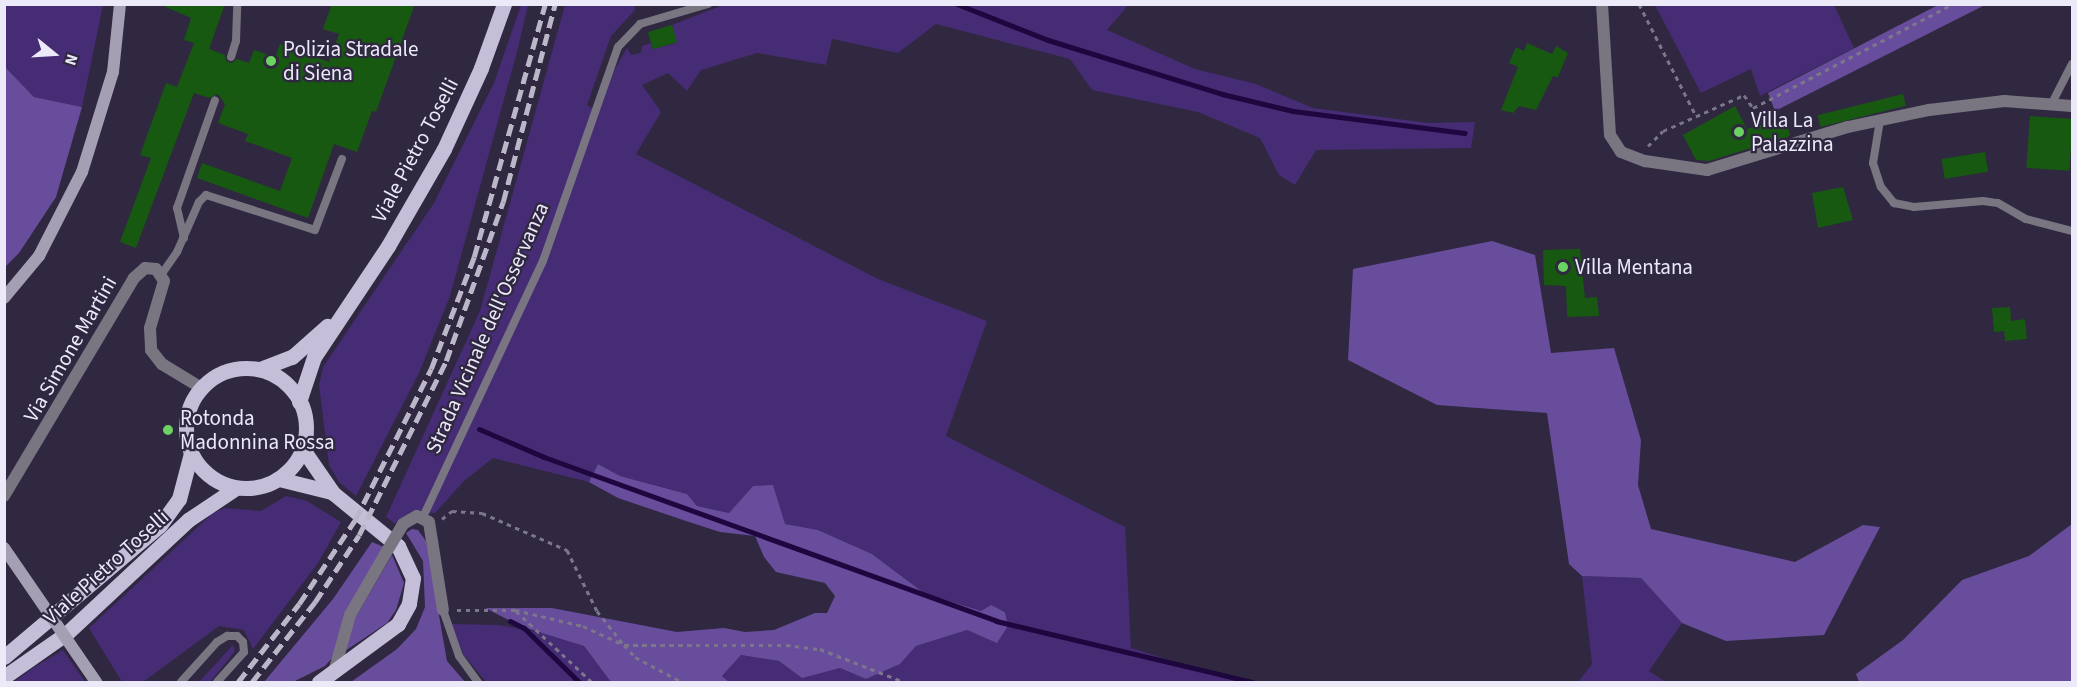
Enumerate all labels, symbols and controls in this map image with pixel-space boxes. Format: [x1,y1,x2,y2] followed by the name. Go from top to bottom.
[24,24,84,84] north arrow
[283,36,418,86] place label: Polizia Stradale di Siena
[59,51,83,68] text: N
[264,54,278,68] marker: Polizia Stradale di Siena
[366,74,464,226] street label: Viale Pietro Toselli
[1751,107,1834,157] place label: Villa La Palazzina
[1732,125,1746,139] marker: Villa La Palazzina
[420,198,554,458] street label: Strada Vicinale dell'Osservanza
[1575,254,1693,280] place label: Villa Mentana
[1556,260,1570,274] marker: Villa Mentana
[18,272,122,426] street label: Via Simone Martini
[180,405,335,455] place label: Rotonda Madonnina Rossa
[161,423,175,437] marker: Rotonda Madonnina Rossa
[38,504,174,630] street label: Viale Pietro Toselli

